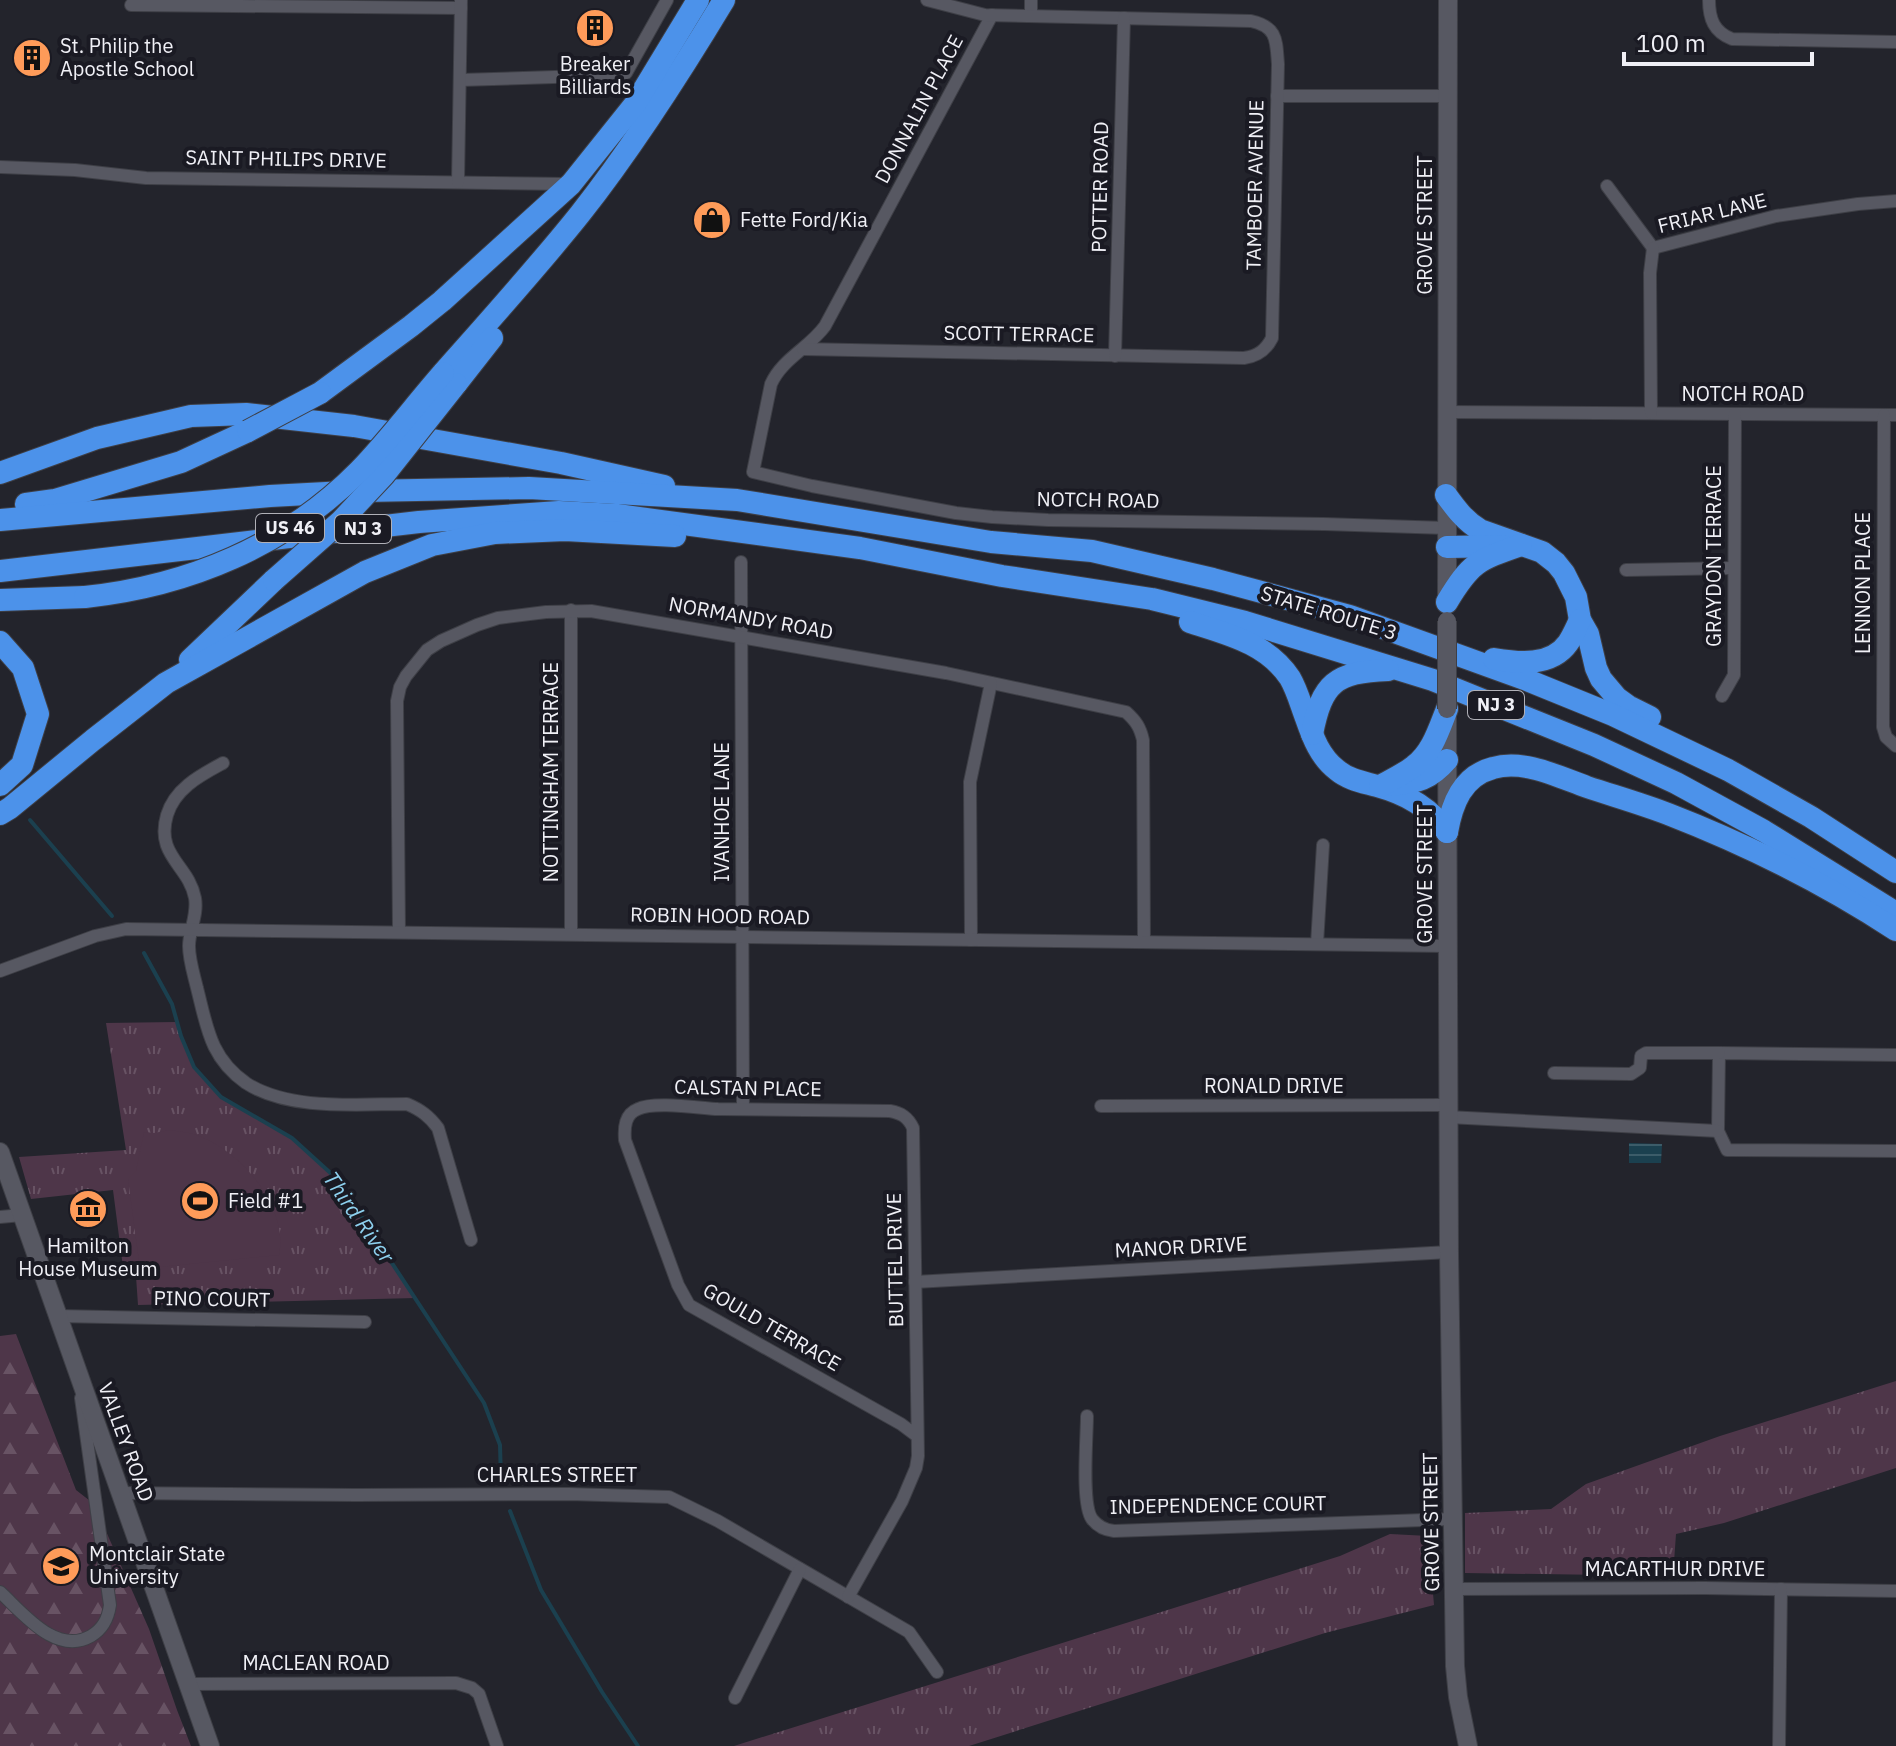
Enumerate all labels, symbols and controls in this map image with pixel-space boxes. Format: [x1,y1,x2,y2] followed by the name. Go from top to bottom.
[574,7,616,49] building icon: Breaker Billiards
[1624,16,1812,66] scale bar
[1636,27,1706,59] text: 100 m
[868,30,969,188] street label: DONNALIN PLACE
[60,32,194,82] place label: St. Philip the Apostle School
[11,37,53,79] building icon: St. Philip the Apostle School
[558,50,632,100] place label: Breaker Billiards
[1240,99,1269,271] street label: TAMBOER AVENUE
[1085,121,1114,253] street label: POTTER ROAD
[185,143,387,174] street label: SAINT PHILIPS DRIVE
[1411,155,1438,295] street label: GROVE STREET
[1655,186,1769,239] street label: FRIAR LANE
[691,199,733,241] shop icon: Fette Ford/Kia
[740,206,868,233] place label: Fette Ford/Kia
[943,319,1095,348] street label: SCOTT TERRACE
[1682,380,1804,407] street label: NOTCH ROAD
[1700,465,1727,647] street label: GRAYDON TERRACE
[1036,485,1160,514] street label: NOTCH ROAD
[1849,512,1876,654] street label: LENNON PLACE
[256,514,324,542] road number: US 46
[335,515,391,543] road number: NJ 3
[1258,579,1401,646] street label: STATE ROUTE 3
[667,590,835,645] street label: NORMANDY ROAD
[537,662,564,882] street label: NOTTINGHAM TERRACE
[1468,691,1524,719] road number: NJ 3
[708,742,735,882] street label: IVANHOE LANE
[1411,804,1438,944] street label: GROVE STREET
[630,900,810,931] street label: ROBIN HOOD ROAD
[1204,1072,1344,1099] street label: RONALD DRIVE
[674,1073,822,1102] street label: CALSTAN PLACE
[317,1165,402,1269] water label: Third River
[179,1180,221,1222] sports icon: Field #1
[228,1187,303,1214] place label: Field #1
[67,1188,109,1230] museum icon: Hamilton House Museum
[880,1193,909,1327] street label: BUTTEL DRIVE
[1114,1230,1248,1263] street label: MANOR DRIVE
[18,1232,158,1282] place label: Hamilton House Museum
[698,1276,846,1377] street label: GOULD TERRACE
[153,1284,271,1313] street label: PINO COURT
[92,1379,160,1505] street label: VALLEY ROAD
[1416,1452,1445,1592] street label: GROVE STREET
[477,1461,637,1488] street label: CHARLES STREET
[1109,1489,1327,1520] street label: INDEPENDENCE COURT
[89,1540,225,1590] place label: Montclair State University
[40,1545,82,1587] school or university icon: Montclair State University
[1584,1555,1766,1582] street label: MACARTHUR DRIVE
[242,1649,390,1676] street label: MACLEAN ROAD

